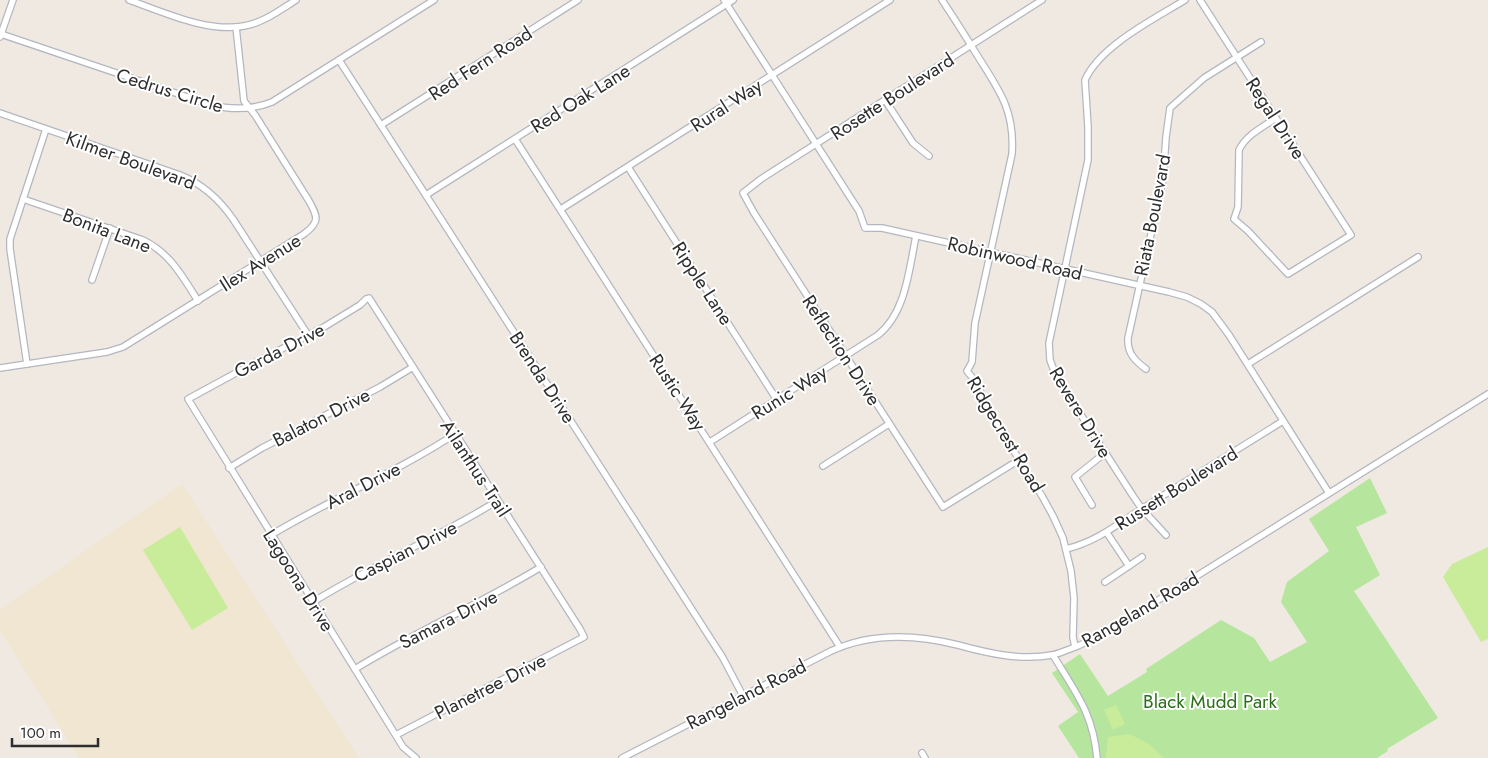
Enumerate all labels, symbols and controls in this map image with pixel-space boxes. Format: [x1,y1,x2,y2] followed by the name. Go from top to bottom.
[423,20,537,107] street label: Red Fern Road
[825,46,959,147] street label: Rosette Boulevard
[525,57,635,140] street label: Red Oak Lane
[113,61,227,120] street label: Cedrus Circle
[685,72,768,139] street label: Rural Way
[1239,72,1312,165] street label: Regal Drive
[62,124,200,197] street label: Kilmer Boulevard
[1127,152,1178,278] street label: Riata Boulevard
[59,201,155,260] street label: Bonita Lane
[214,227,306,298] street label: Ilex Avenue
[945,230,1085,287] street label: Robinwood Road
[666,236,740,330] street label: Ripple Lane
[796,290,888,411] street label: Reflection Drive
[229,316,329,385] street label: Garda Drive
[503,326,582,429] street label: Brenda Drive
[643,348,713,437] street label: Rustic Way
[746,358,833,426] street label: Runic Way
[1043,362,1119,463] street label: Revere Drive
[960,371,1051,497] street label: Ridgecrest Road
[268,381,375,454] street label: Balaton Drive
[434,414,517,522] street label: Ailanthus Trail
[1110,440,1243,537] street label: Russett Boulevard
[321,455,405,516] street label: Aral Drive
[349,514,462,589] street label: Caspian Drive
[256,524,341,637] street label: Lagoona Drive
[1077,565,1204,654] street label: Rangeland Road
[394,583,502,656] street label: Samara Drive
[430,647,551,726] street label: Planetree Drive
[682,653,811,736] street label: Rangeland Road
[1143,688,1278,715] park label: Black Mudd Park
[12,716,99,748] scale bar
[20,722,61,744] text: 100 m

